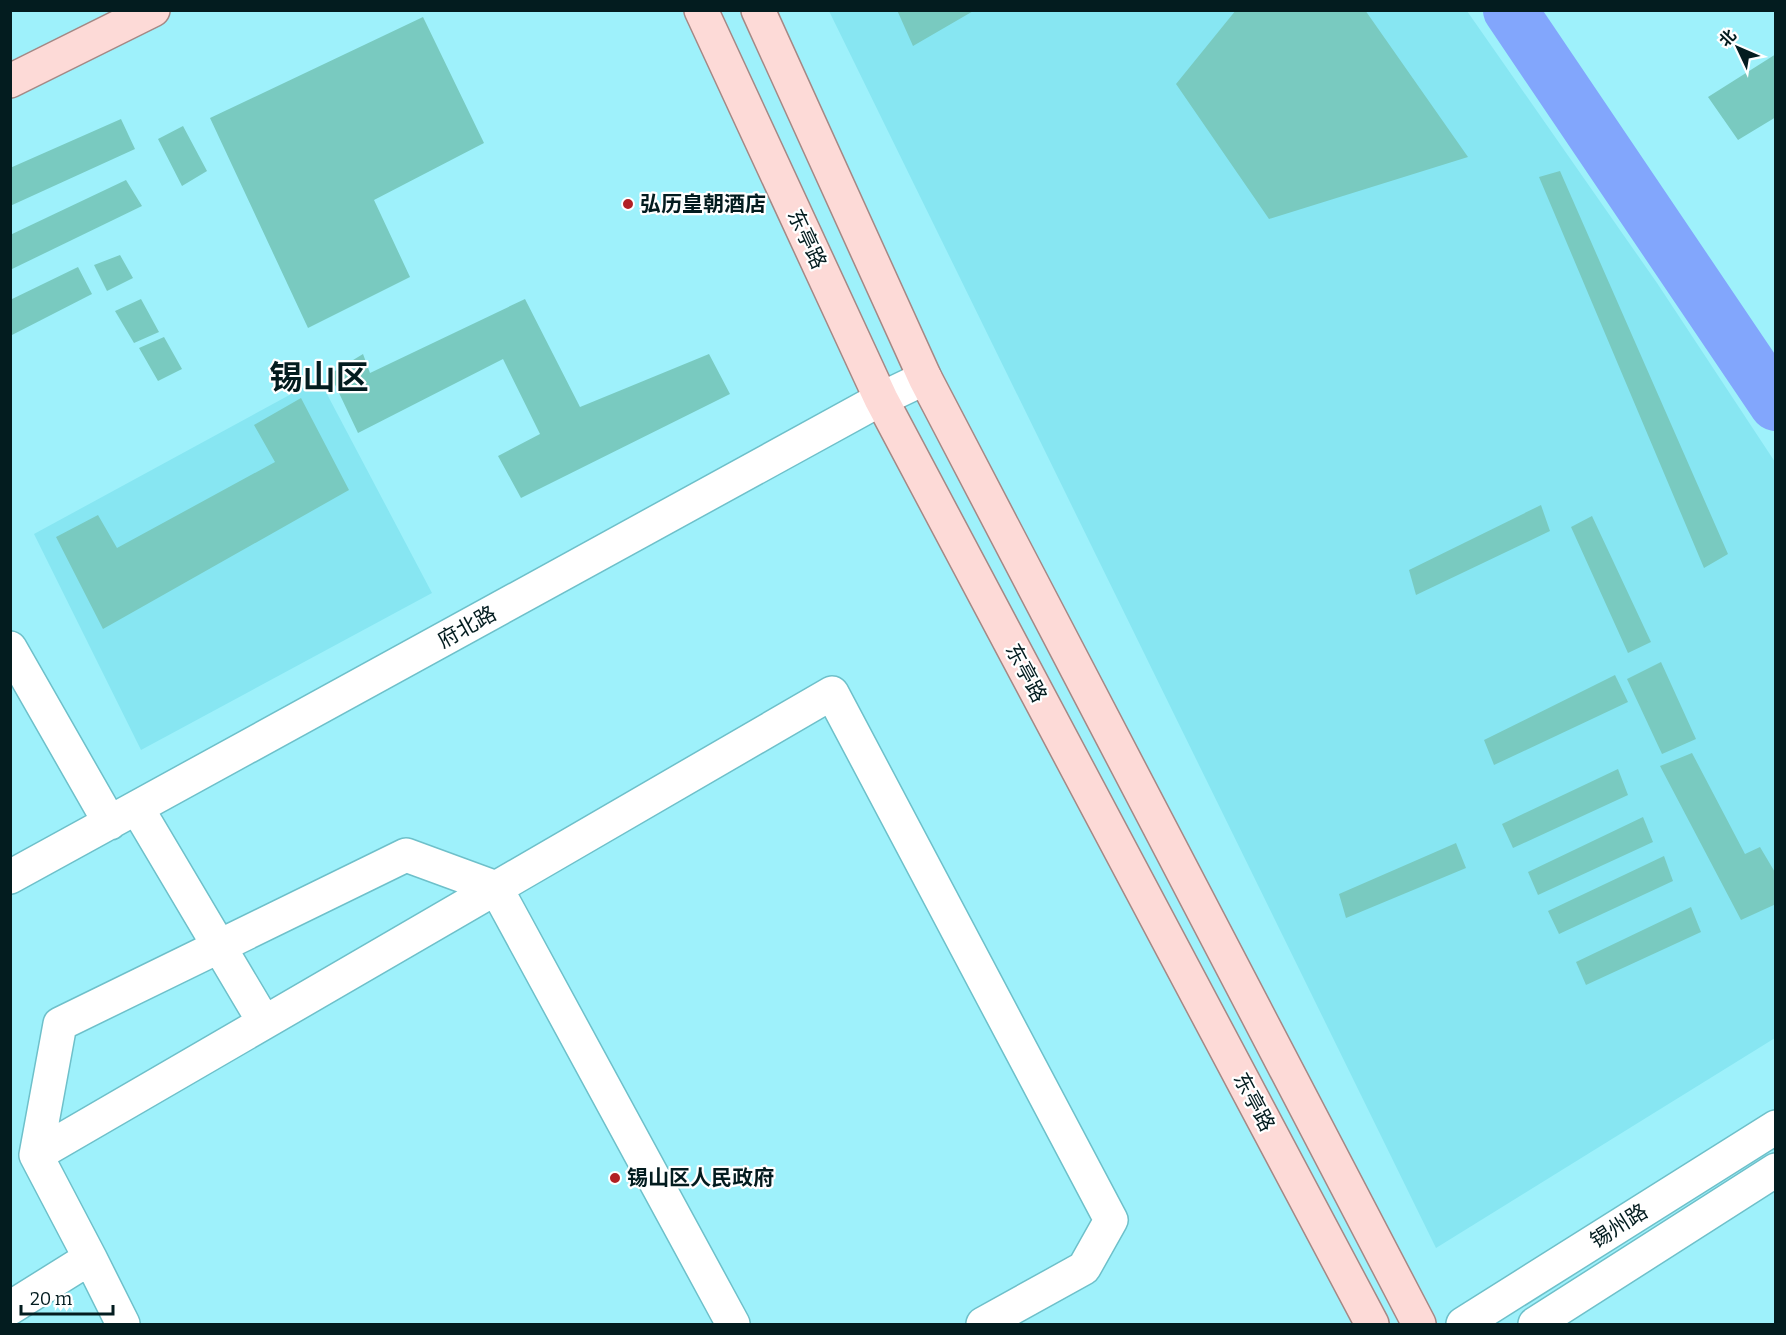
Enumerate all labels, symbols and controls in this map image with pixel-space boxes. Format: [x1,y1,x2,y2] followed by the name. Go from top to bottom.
[1708,18,1768,78] north arrow
[1715,26,1740,50] text: 北
[640,191,766,217] place label: 弘历皇朝酒店
[621,197,635,211] marker: 弘历皇朝酒店
[782,205,832,273] street label: 东亭路
[270,358,369,398] district label: 锡山区
[433,600,501,654] street label: 府北路
[1000,639,1052,707] street label: 东亭路
[1228,1068,1280,1136] street label: 东亭路
[627,1165,774,1191] place label: 锡山区人民政府
[608,1171,622,1185] marker: 锡山区人民政府
[1585,1198,1653,1254] street label: 锡州路
[21,1278,112,1316] scale bar
[30,1288,72,1310] text: 20 m

